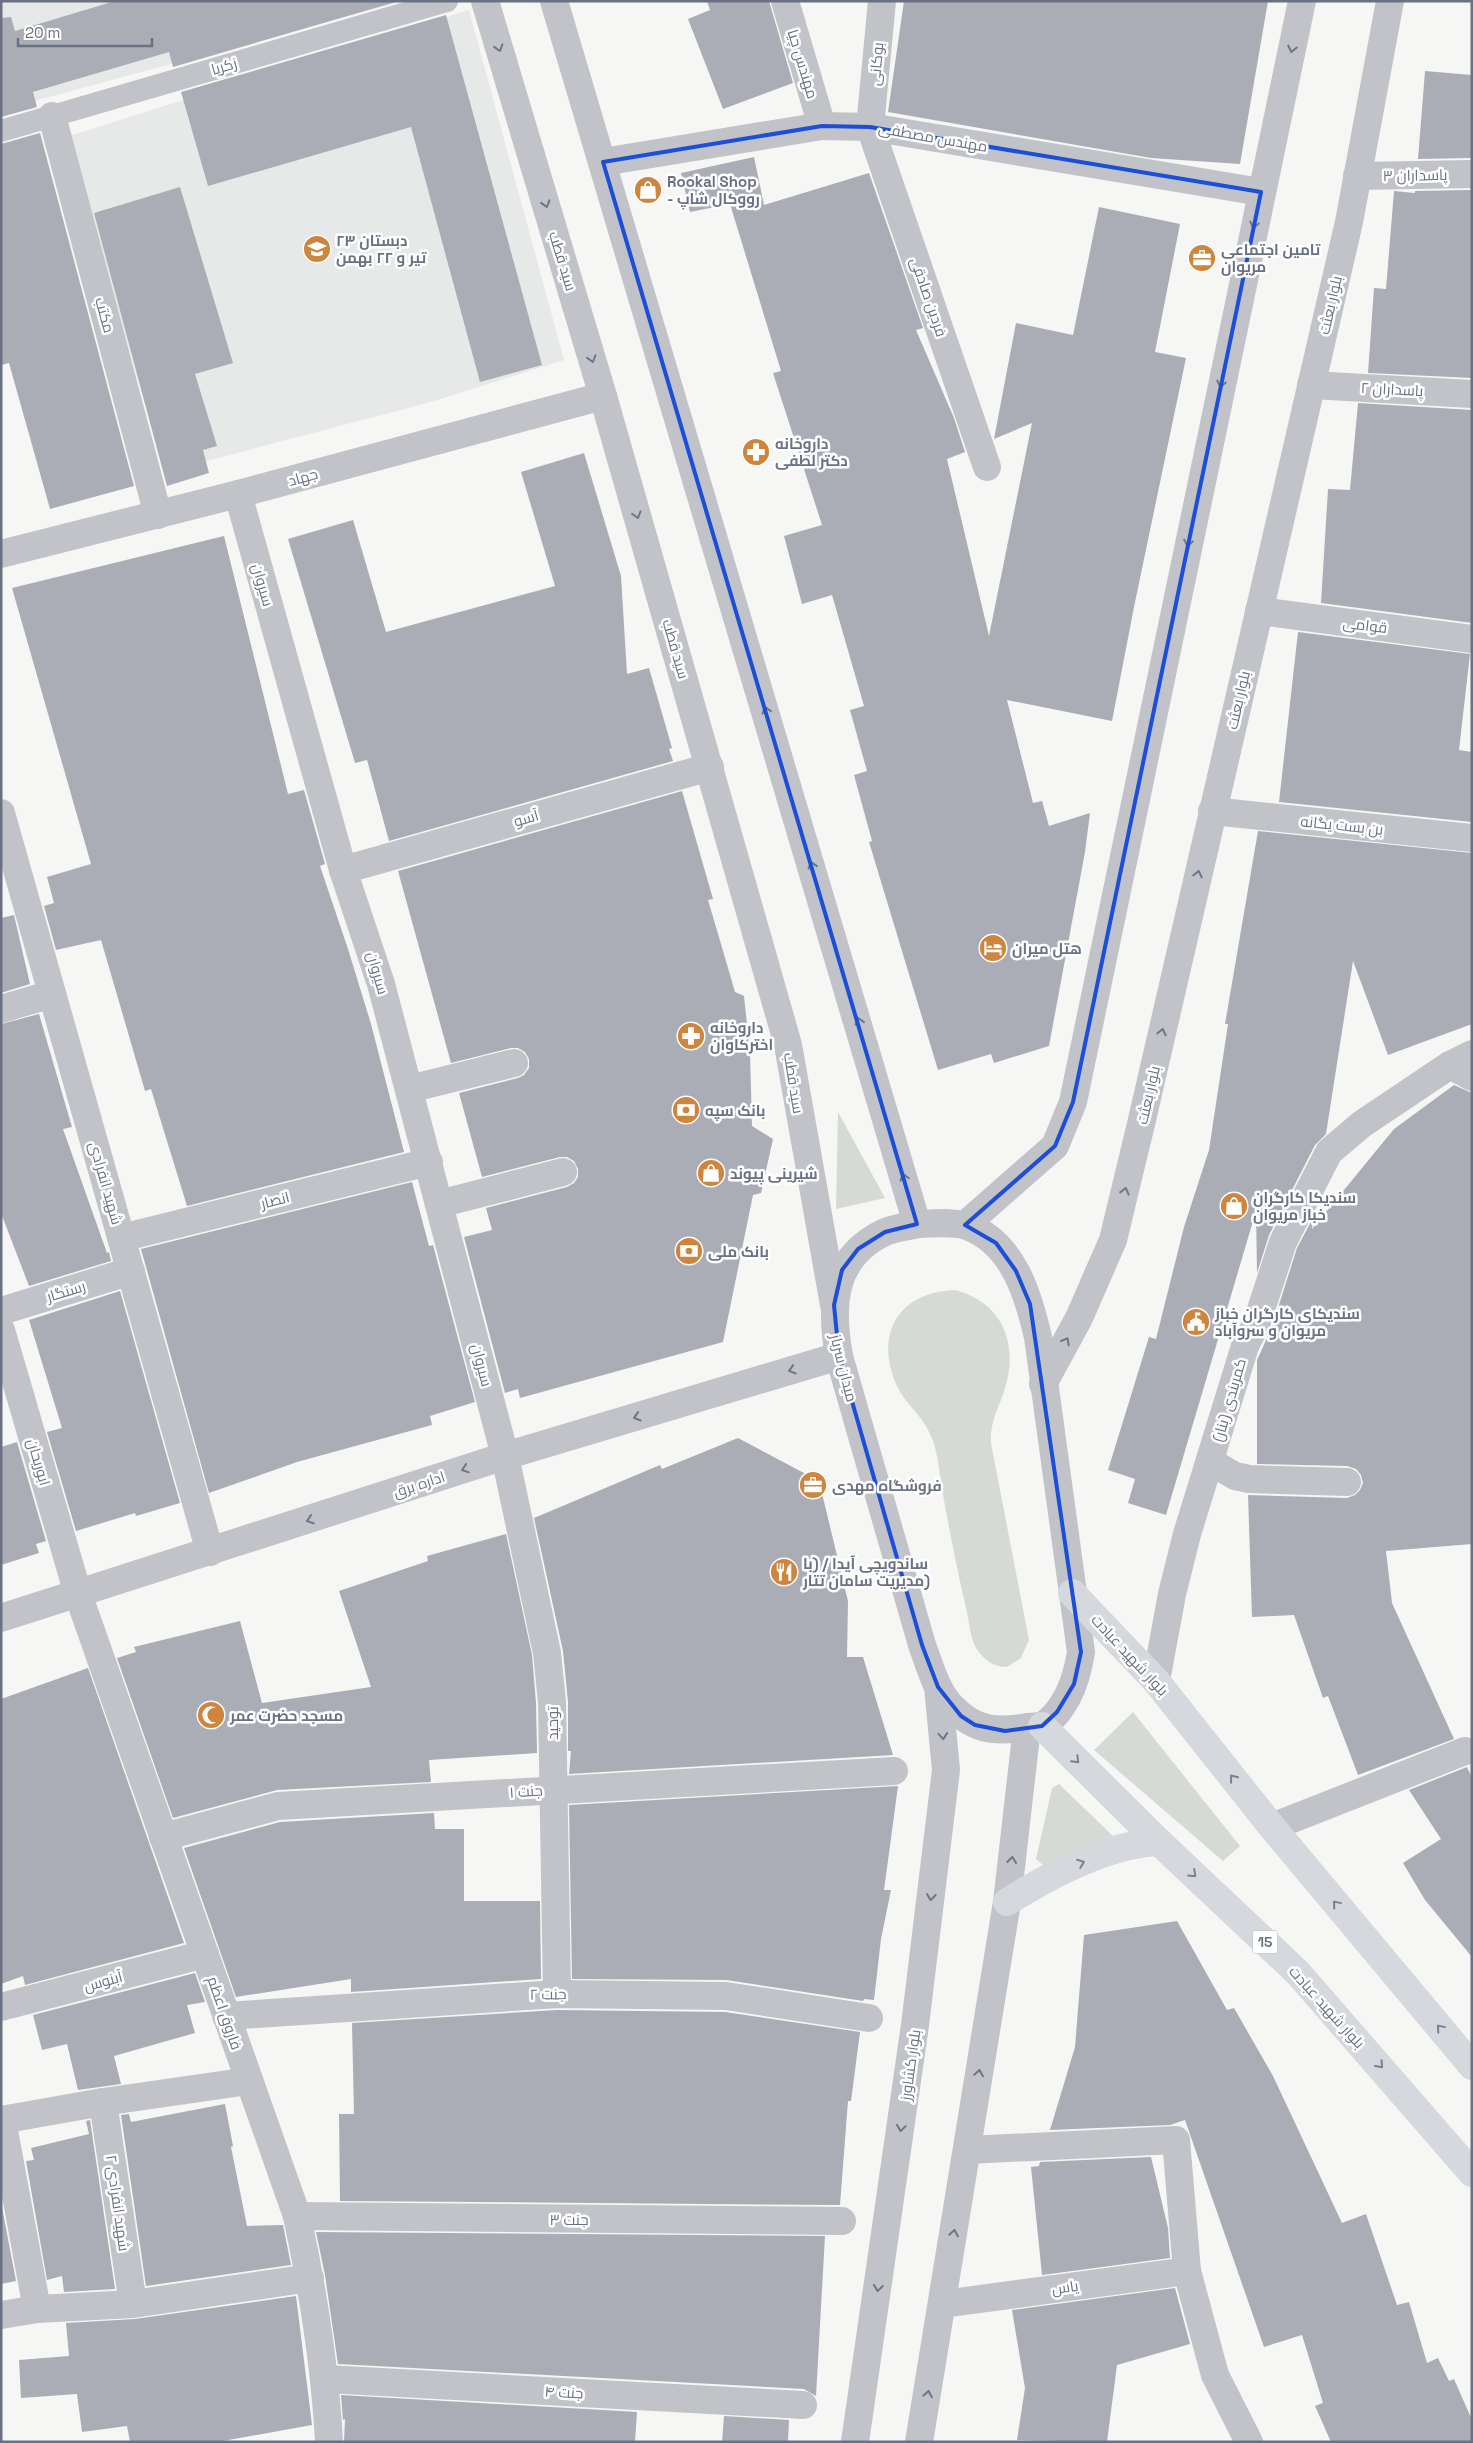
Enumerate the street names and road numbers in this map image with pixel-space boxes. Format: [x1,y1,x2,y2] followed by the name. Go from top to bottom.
[783,27,822,101] street label: مهندس چیا
[865,41,888,87] street label: بوکانی
[209,53,239,79] street label: زکریا
[877,118,989,157] street label: مهندس مصطفی
[1382,165,1448,186] street label: پاسداران ۳
[545,229,581,293] street label: سید قطب
[906,255,951,339] street label: فردین صادقی
[1314,274,1346,336] street label: بلوار بعثت
[91,295,119,335] street label: مکتب
[1360,378,1424,401] street label: پاسداران ۲
[286,464,320,491] street label: جهاد
[247,561,278,609] street label: سیروان
[1342,613,1388,638] street label: قوامی
[658,617,694,681] street label: سید قطب
[1222,669,1254,731] street label: بلوار بعثت
[511,805,541,831] street label: آسو
[1300,811,1384,840] street label: بن بست یگانه
[362,949,393,997] street label: سیروان
[780,1051,808,1115] street label: سید قطب
[1132,1064,1164,1126] street label: بلوار بعثت
[84,1139,127,1227] street label: شهید انفرادی
[258,1187,291,1213] street label: انصار
[43,1276,88,1306] street label: رستگار
[825,1331,862,1404] street label: میدان سرباز
[466,1342,497,1389] street label: سیروان
[1208,1356,1251,1444] street label: کمربندی (بنار)
[22,1436,55,1488] street label: ابوریحان
[391,1467,448,1502] street label: اداره برق
[1087,1610,1173,1700] street label: بلوار شهید عبادت
[543,1706,562,1740] street label: توحید
[509,1780,543,1802] street label: جنت ۱
[1252,1930,1278,1954] road number: 15
[1284,1962,1369,2053] street label: بلوار شهید عبادت
[82,1967,125,1996] street label: آبنوس
[203,1974,246,2053] street label: فاروق اعظم
[529,1984,567,2004] street label: جنت ۲
[895,2028,924,2103] street label: بلوار کشاورز
[101,2154,134,2253] street label: شهید انفرادی ۲
[550,2210,589,2229] street label: جنت ۳
[1051,2276,1080,2299] street label: یاس
[544,2381,584,2403] street label: جنت ۴

